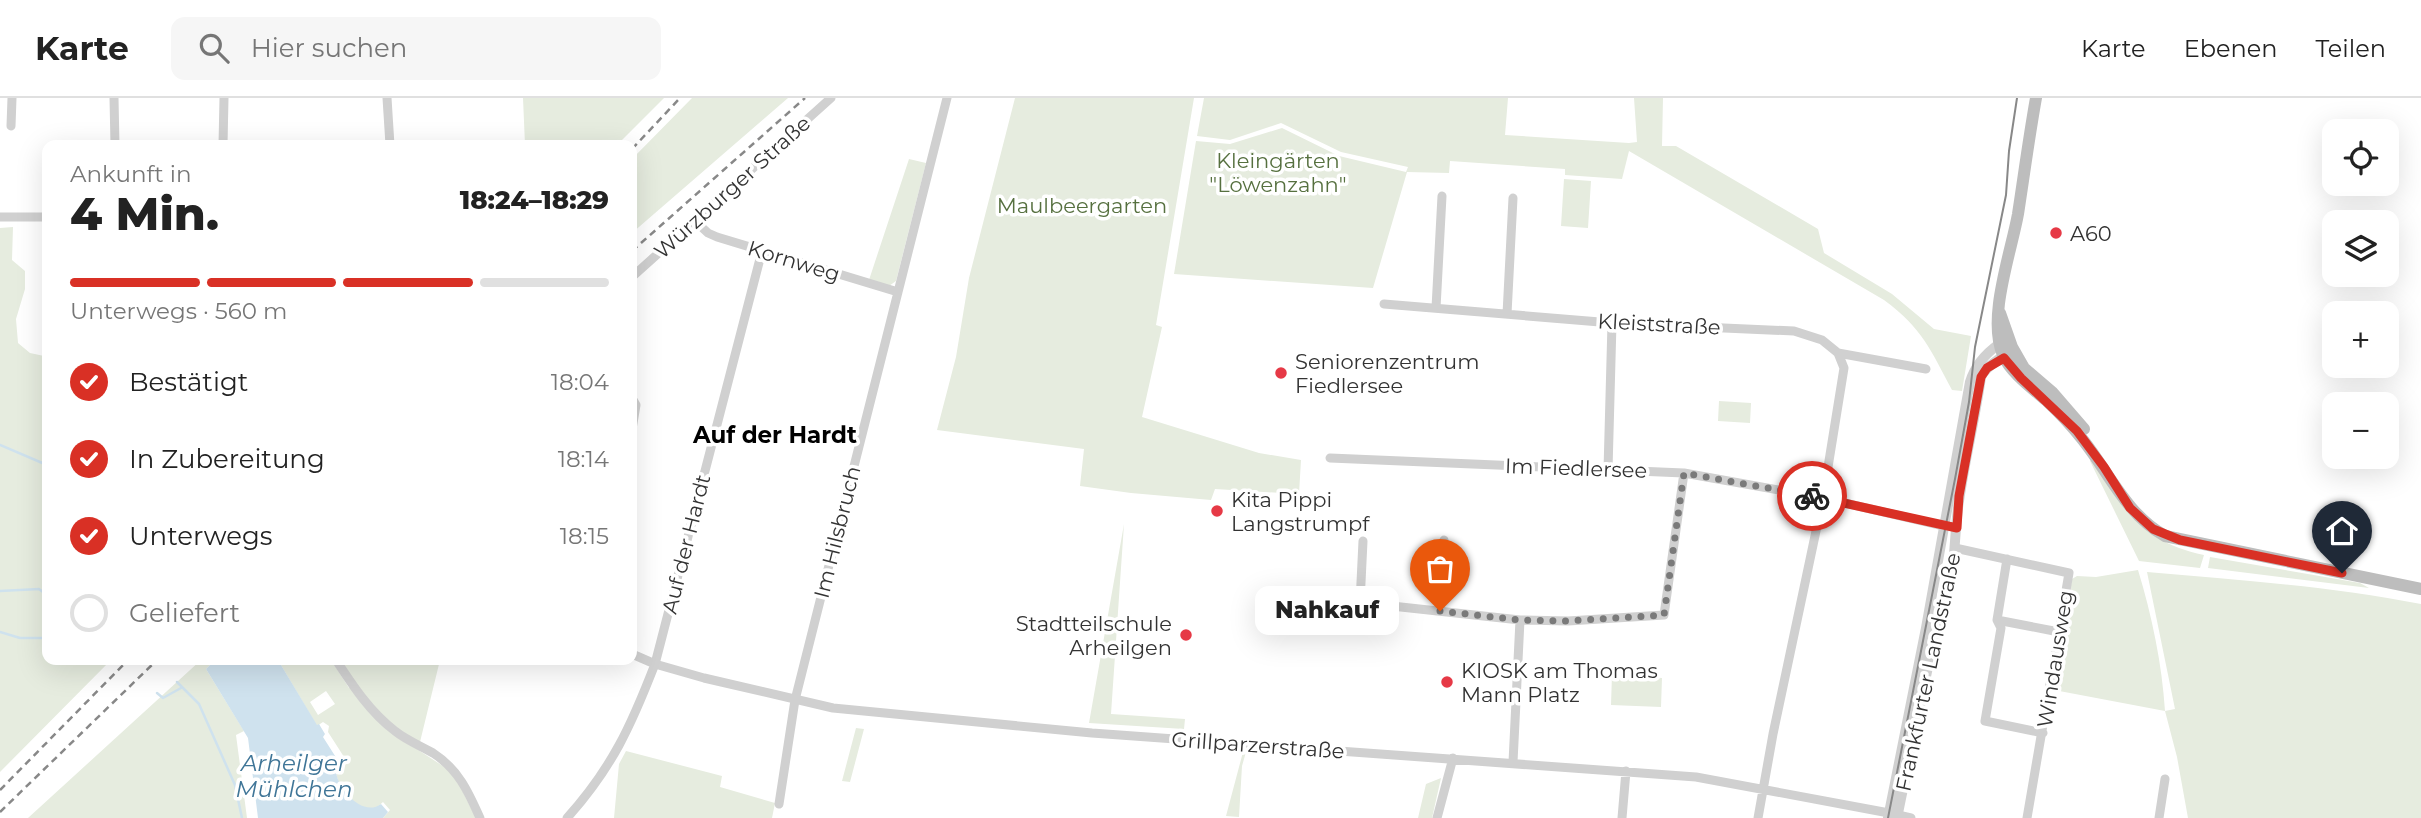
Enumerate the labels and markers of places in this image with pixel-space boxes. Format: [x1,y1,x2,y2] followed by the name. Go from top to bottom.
[2070,221,2112,246] place label: A60
[2048,225,2064,241] marker: A60
[1295,349,1479,398] place label: Seniorenzentrum Fiedlersee
[1273,365,1289,381] marker: Seniorenzentrum Fiedlersee
[1231,487,1370,536] place label: Kita Pippi Langstrumpf
[2312,501,2372,573] pin
[1209,503,1225,519] marker: Kita Pippi Langstrumpf
[1410,539,1470,611] pin
[1254,587,1398,636] callout: Nahkauf
[1016,611,1172,660] place label: Stadtteilschule Arheilgen
[1178,627,1194,643] marker: Stadtteilschule Arheilgen
[1461,658,1658,707] place label: KIOSK am Thomas Mann Platz
[1439,674,1455,690] marker: KIOSK am Thomas Mann Platz

